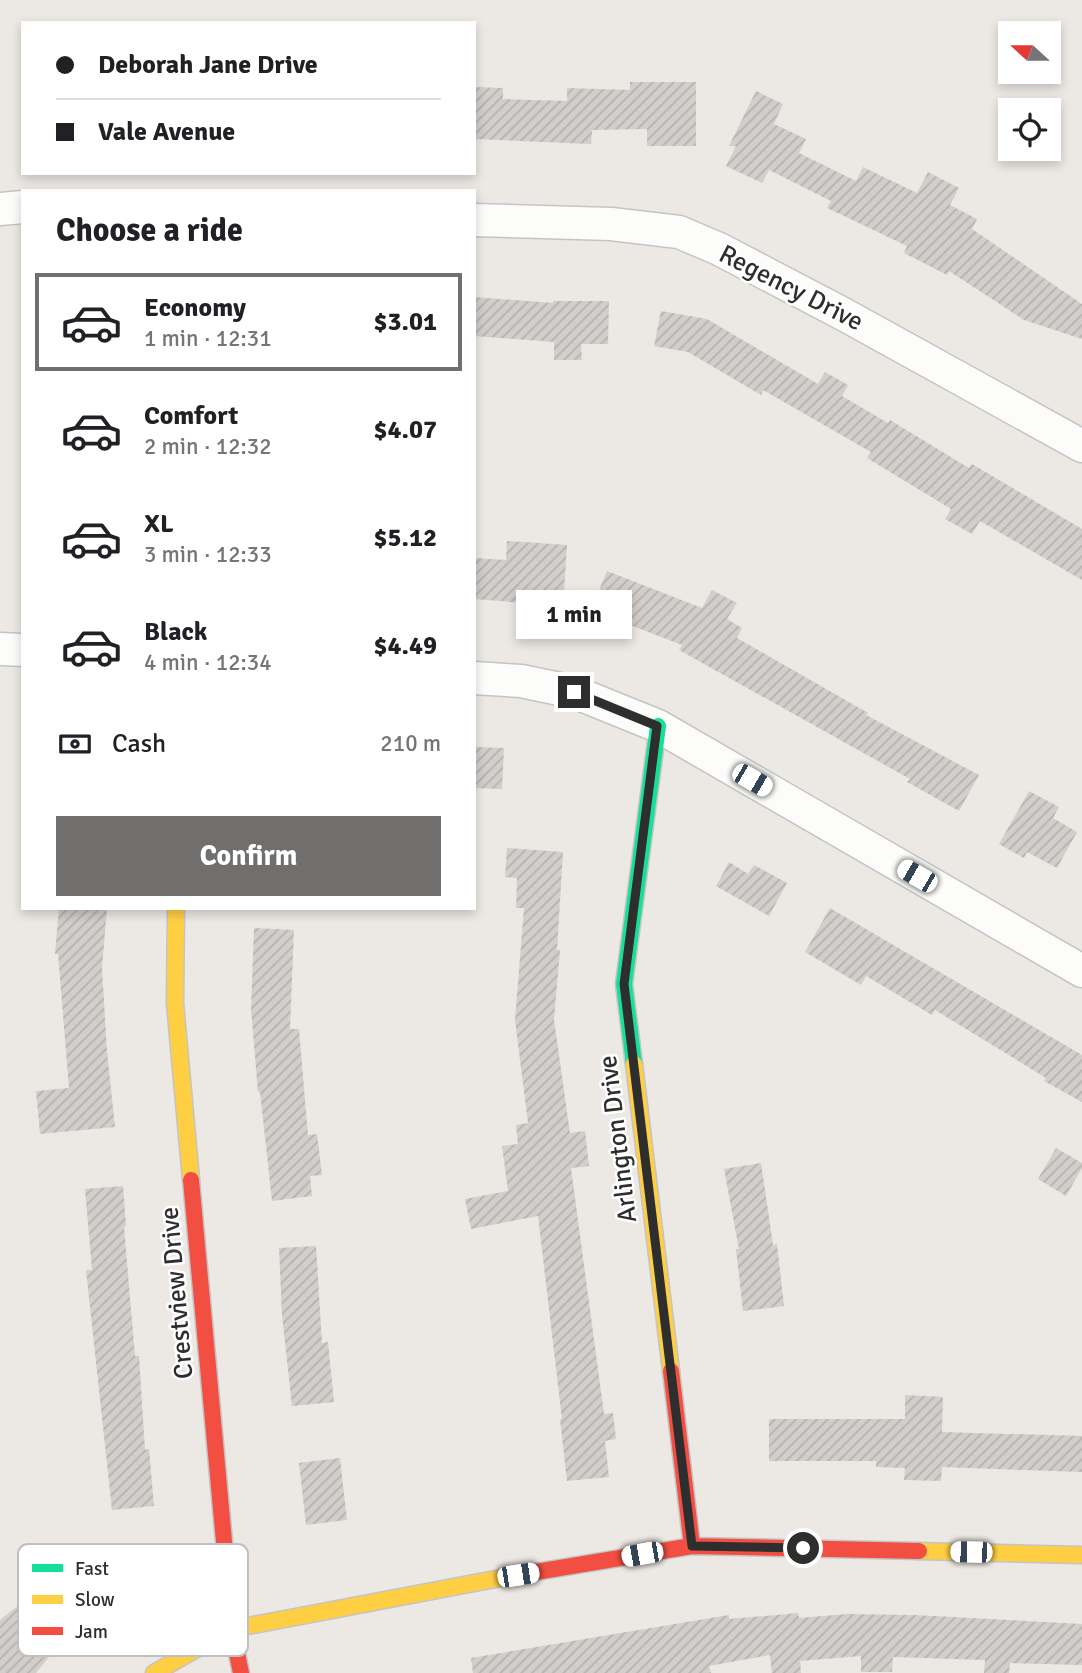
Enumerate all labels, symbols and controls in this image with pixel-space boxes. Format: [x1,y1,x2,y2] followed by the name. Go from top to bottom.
[998,21,1060,84] north arrow
[998,21,1061,161] map controls
[98,49,318,81] text: Deborah Jane Drive
[998,98,1061,161] button: locate
[98,116,235,148] text: Vale Avenue
[56,211,243,250] text: Choose a ride
[714,238,868,338] street label: Regency Drive
[60,291,123,354] icon: car
[144,292,246,324] text: Economy
[373,306,437,338] text: $3.01
[144,324,272,353] text: 1 min · 12:31
[60,399,123,462] icon: car
[144,400,238,432] text: Comfort
[373,414,437,446] text: $4.07
[144,432,272,461] text: 2 min · 12:32
[60,507,123,570] icon: car
[144,508,174,540] text: XL
[373,522,437,554] text: $5.12
[144,540,272,569] text: 3 min · 12:33
[516,590,632,640] callout: 1 min
[546,600,602,629] text: 1 min
[60,615,123,678] icon: car
[144,616,207,648] text: Black
[373,630,437,662] text: $4.49
[144,648,272,677] text: 4 min · 12:34
[558,676,590,708] route end
[56,725,94,763] icon: cash
[112,728,166,760] text: Cash
[380,729,441,758] text: 210 m
[729,760,776,800] car
[56,816,441,896] button: Confirm
[894,856,941,896] car
[592,1053,644,1225] street label: Arlington Drive
[154,1206,200,1380] street label: Crestview Drive
[787,1532,819,1564] route start
[620,1540,665,1568] car
[950,1541,993,1563] car
[18,1544,248,1656] legend
[75,1557,109,1581] text: Fast
[496,1561,541,1589] car
[75,1588,115,1612] text: Slow
[75,1620,108,1644] text: Jam

